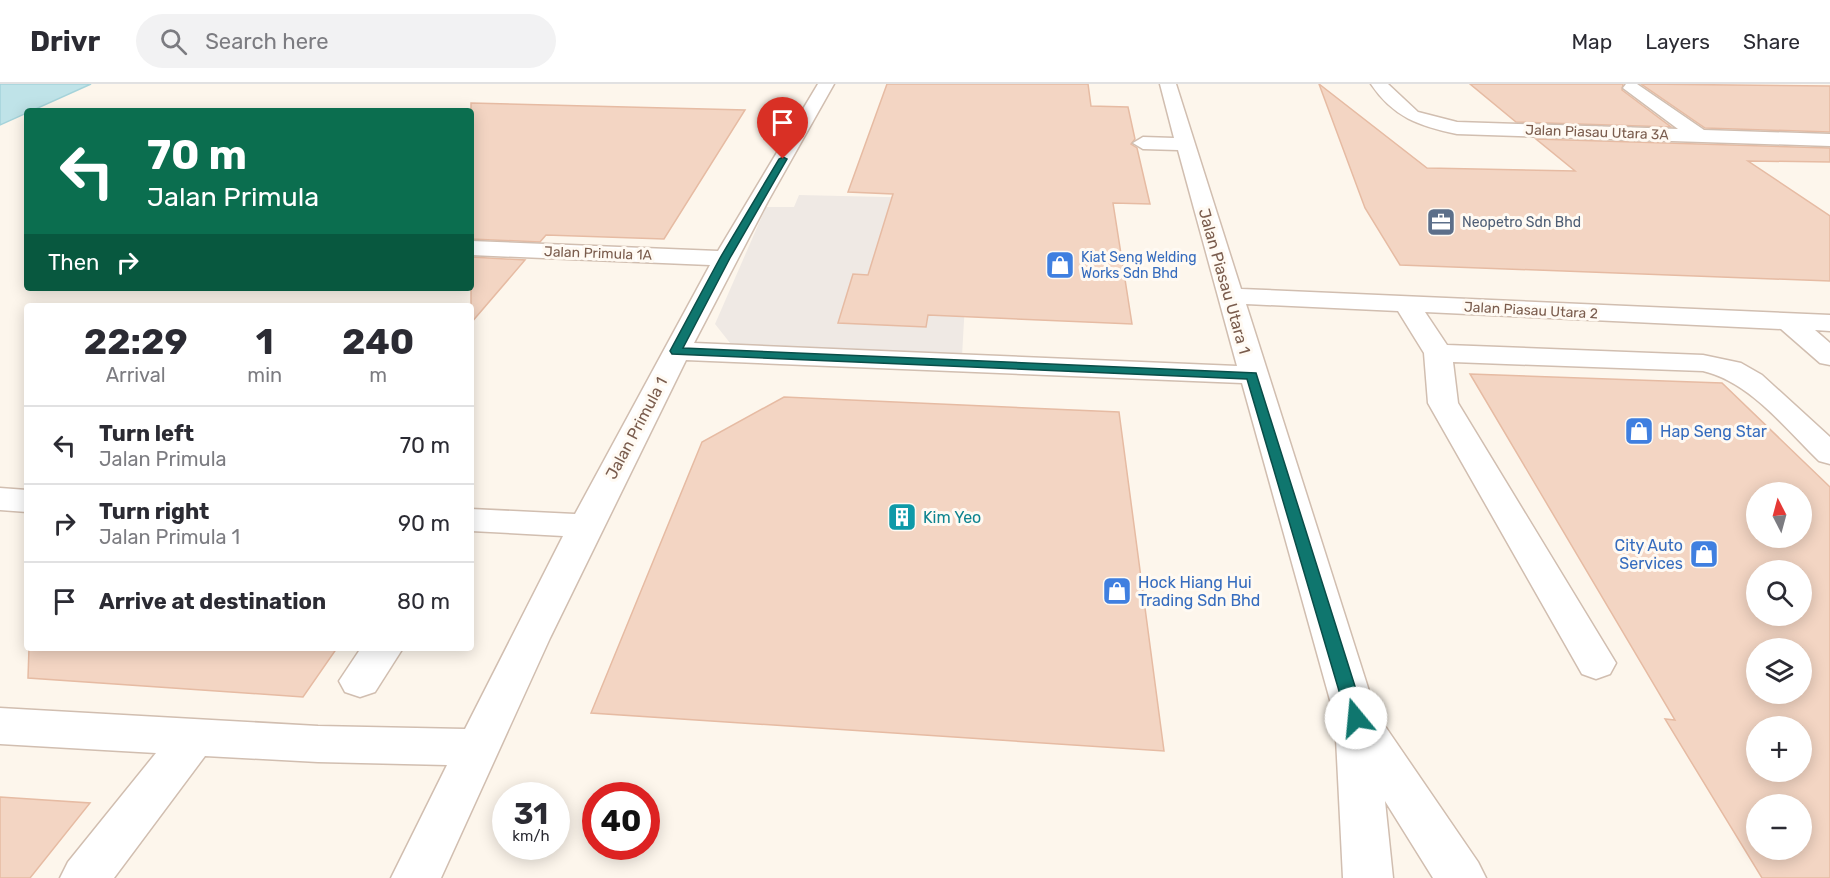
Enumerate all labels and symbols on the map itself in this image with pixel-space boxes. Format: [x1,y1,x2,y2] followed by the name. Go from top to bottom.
[757,97,808,159] pin
[1525,121,1670,144] street label: Jalan Piasau Utara 3A
[1195,206,1254,356] street label: Jalan Piasau Utara 1
[1425,206,1457,238] office icon: Neopetro Sdn Bhd
[1462,214,1581,231] place label: Neopetro Sdn Bhd
[544,243,653,264] street label: Jalan Primula 1A
[1044,249,1076,281] shop icon: Kiat Seng Welding Works Sdn Bhd
[1081,249,1197,282] place label: Kiat Seng Welding Works Sdn Bhd
[1464,299,1598,322] street label: Jalan Piasau Utara 2
[602,374,671,483] street label: Jalan Primula 1
[1623,415,1655,447] shop icon: Hap Seng Star
[1660,422,1767,441] place label: Hap Seng Star
[1746,482,1812,548] north arrow
[886,501,918,533] building icon: Kim Yeo
[923,508,981,527] place label: Kim Yeo
[1615,536,1683,573] place label: City Auto Services
[1688,538,1720,570] shop icon: City Auto Services
[1138,573,1260,610] place label: Hock Hiang Hui Trading Sdn Bhd
[1101,575,1133,607] shop icon: Hock Hiang Hui Trading Sdn Bhd
[1324,686,1388,750] position arrow
[582,782,660,860] speed limit sign: 40

